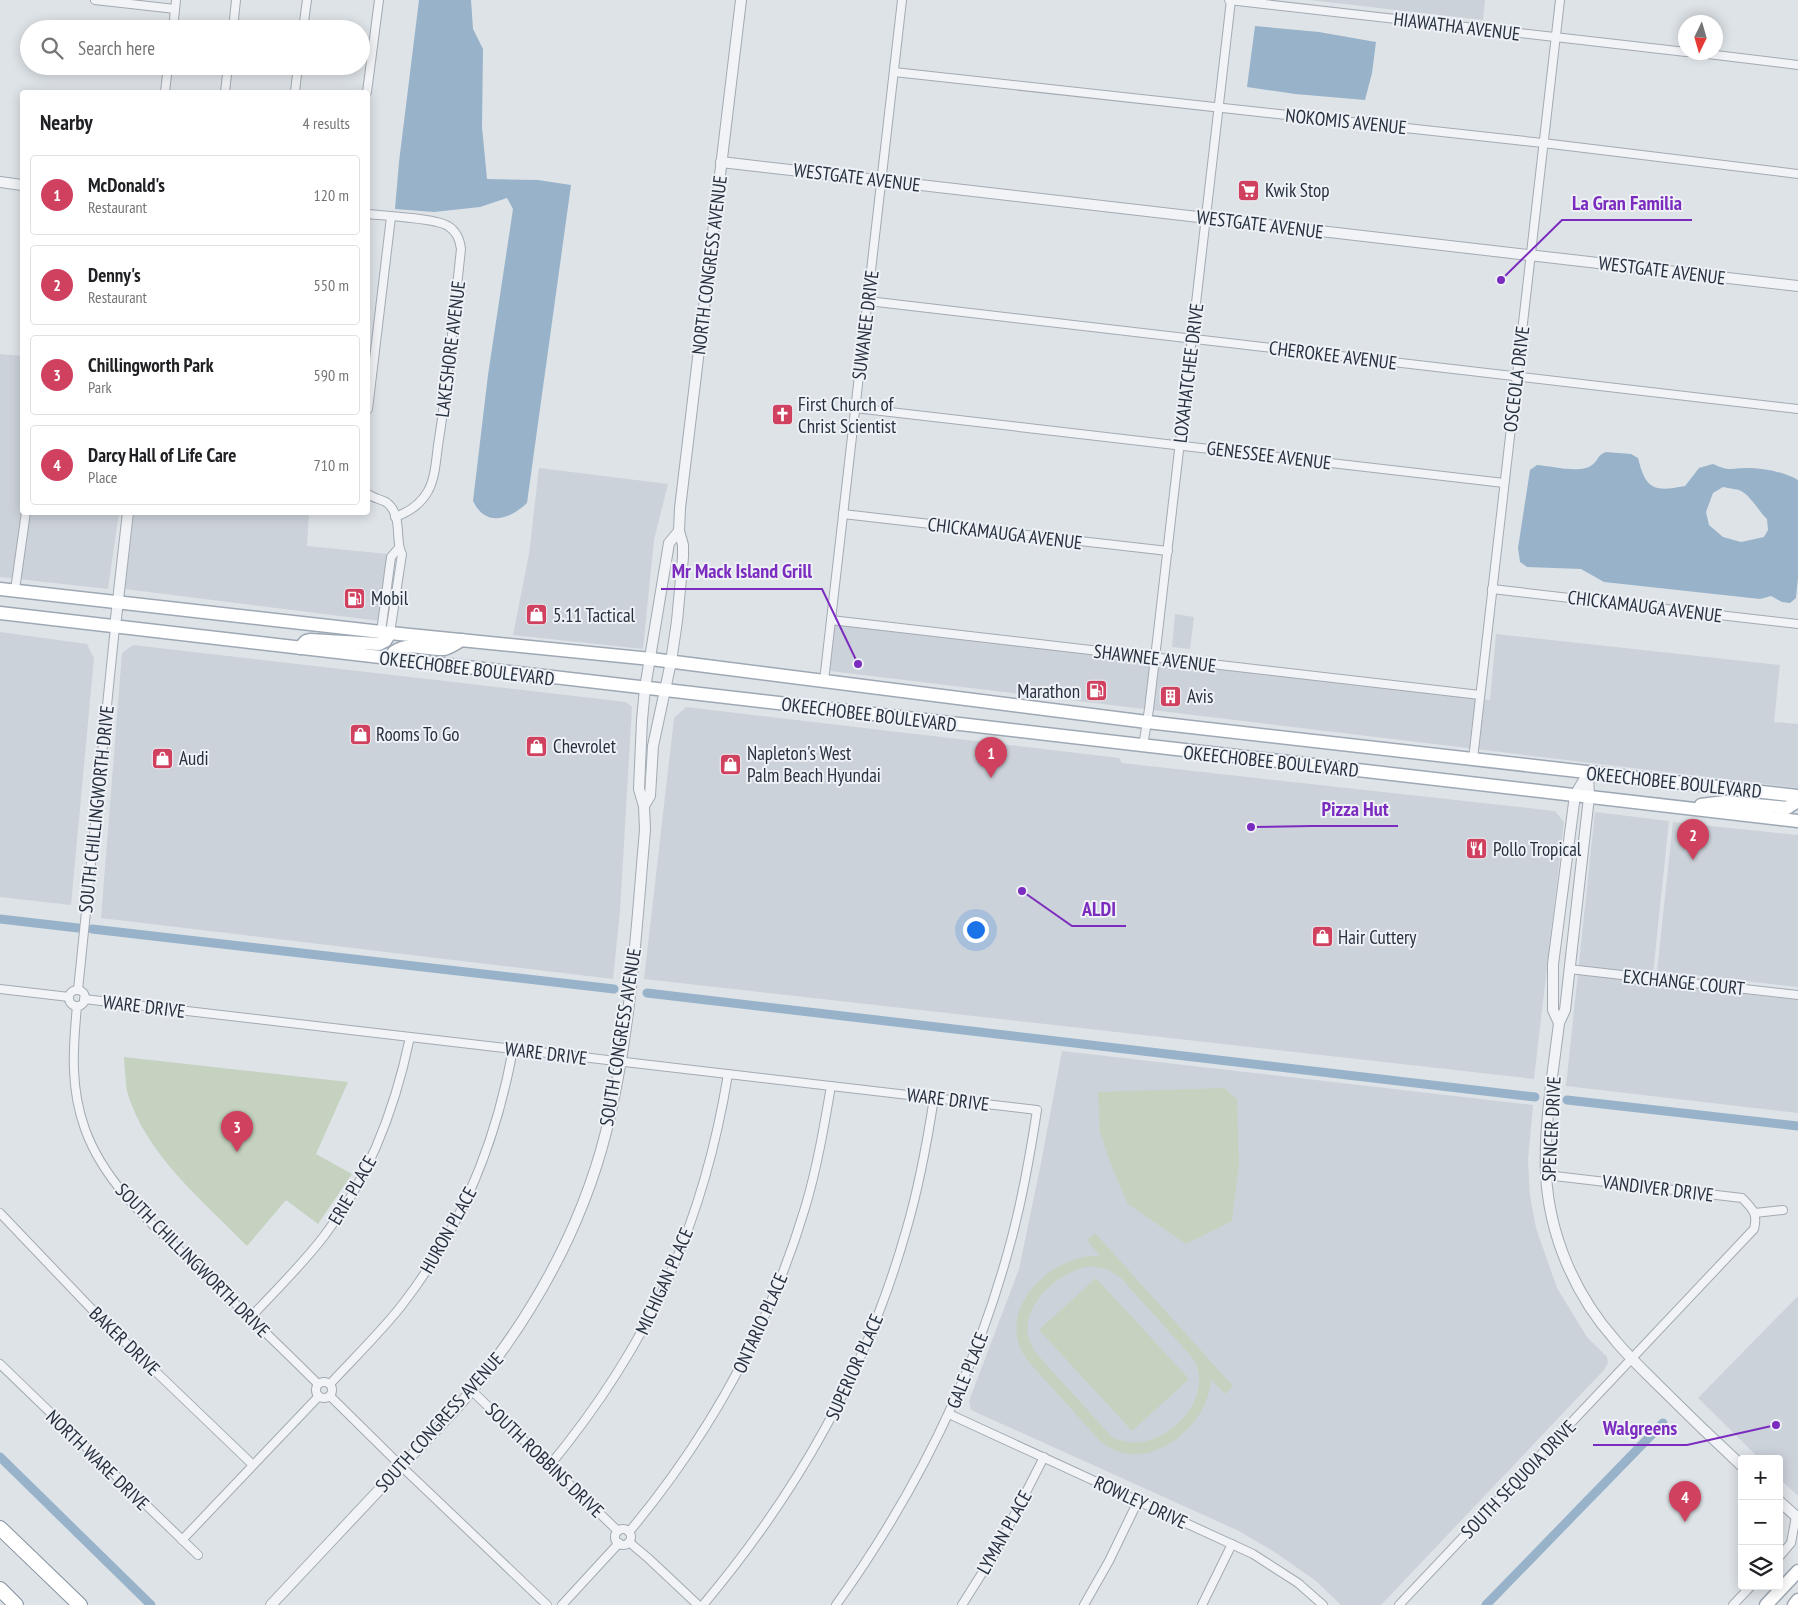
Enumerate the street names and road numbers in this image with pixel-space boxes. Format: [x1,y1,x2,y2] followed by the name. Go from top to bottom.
[1392,6,1522,46] street label: HIAWATHA AVENUE
[1284,103,1408,139] street label: NOKOMIS AVENUE
[792,157,922,197] street label: WESTGATE AVENUE
[686,174,732,356] street label: NORTH CONGRESS AVENUE
[1195,204,1325,244] street label: WESTGATE AVENUE
[1597,250,1727,290] street label: WESTGATE AVENUE
[846,269,884,381] street label: SUWANEE DRIVE
[430,279,470,419] street label: LAKESHORE AVENUE
[1168,302,1208,444] street label: LOXAHATCHEE DRIVE
[1498,325,1534,433] street label: OSCEOLA DRIVE
[1268,335,1398,375] street label: CHEROKEE AVENUE
[1205,435,1333,475] street label: GENESSEE AVENUE
[926,512,1084,554] street label: CHICKAMAUGA AVENUE
[1566,585,1724,627] street label: CHICKAMAUGA AVENUE
[1092,639,1218,677] street label: SHAWNEE AVENUE
[378,645,556,691] street label: OKEECHOBEE BOULEVARD
[780,691,958,737] street label: OKEECHOBEE BOULEVARD
[73,704,119,914] street label: SOUTH CHILLINGWORTH DRIVE
[1182,740,1360,782] street label: OKEECHOBEE BOULEVARD
[1585,761,1763,803] street label: OKEECHOBEE BOULEVARD
[594,946,646,1128] street label: SOUTH CONGRESS AVENUE
[1622,964,1747,1000] street label: EXCHANGE COURT
[101,989,187,1023] street label: WARE DRIVE
[503,1036,589,1070] street label: WARE DRIVE
[1536,1076,1566,1182] street label: SPENCER DRIVE
[905,1082,991,1116] street label: WARE DRIVE
[323,1151,381,1229] street label: ERIE PLACE
[1600,1169,1715,1207] street label: VANDIVER DRIVE
[111,1178,275,1342] street label: SOUTH CHILLINGWORTH DRIVE
[414,1182,482,1278] street label: HURON PLACE
[630,1224,698,1338] street label: MICHIGAN PLACE
[727,1269,793,1377] street label: ONTARIO PLACE
[85,1301,165,1381] street label: BAKER DRIVE
[820,1310,888,1424] street label: SUPERIOR PLACE
[941,1328,993,1412] street label: GALE PLACE
[370,1347,508,1497] street label: SOUTH CONGRESS AVENUE
[481,1397,609,1523] street label: SOUTH ROBBINS DRIVE
[41,1405,155,1515] street label: NORTH WARE DRIVE
[1455,1415,1581,1543] street label: SOUTH SEQUOIA DRIVE
[1090,1470,1192,1534] street label: ROWLEY DRIVE
[971,1486,1037,1578] street label: LYMAN PLACE

